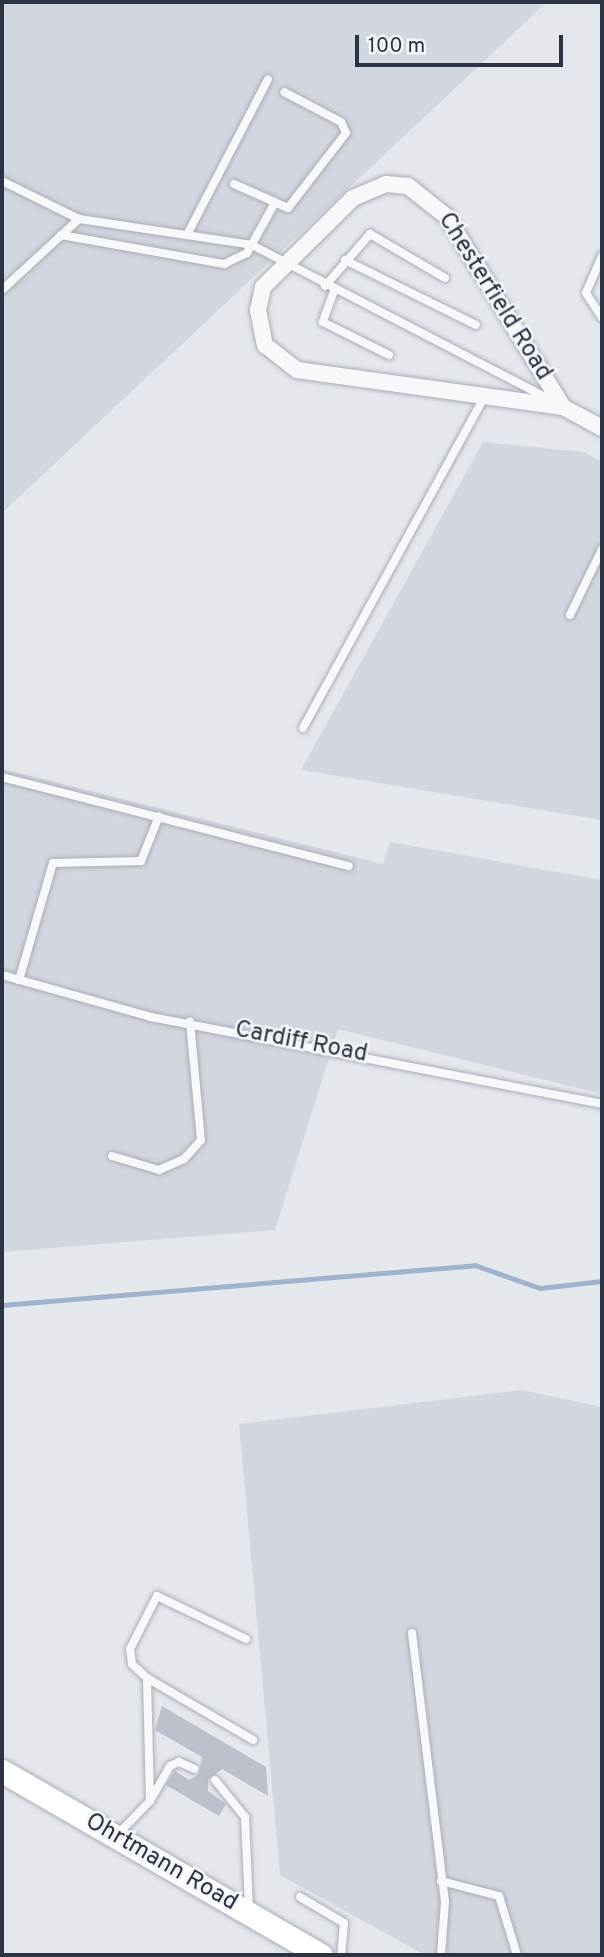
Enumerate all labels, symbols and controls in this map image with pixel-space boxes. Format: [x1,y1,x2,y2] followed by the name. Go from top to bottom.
[359,21,567,65] scale bar
[368,33,425,60] text: 100 m
[431,208,557,386] street label: Chesterfield Road
[232,1016,370,1070] street label: Cardiff Road
[80,1808,242,1918] street label: Ohrtmann Road

